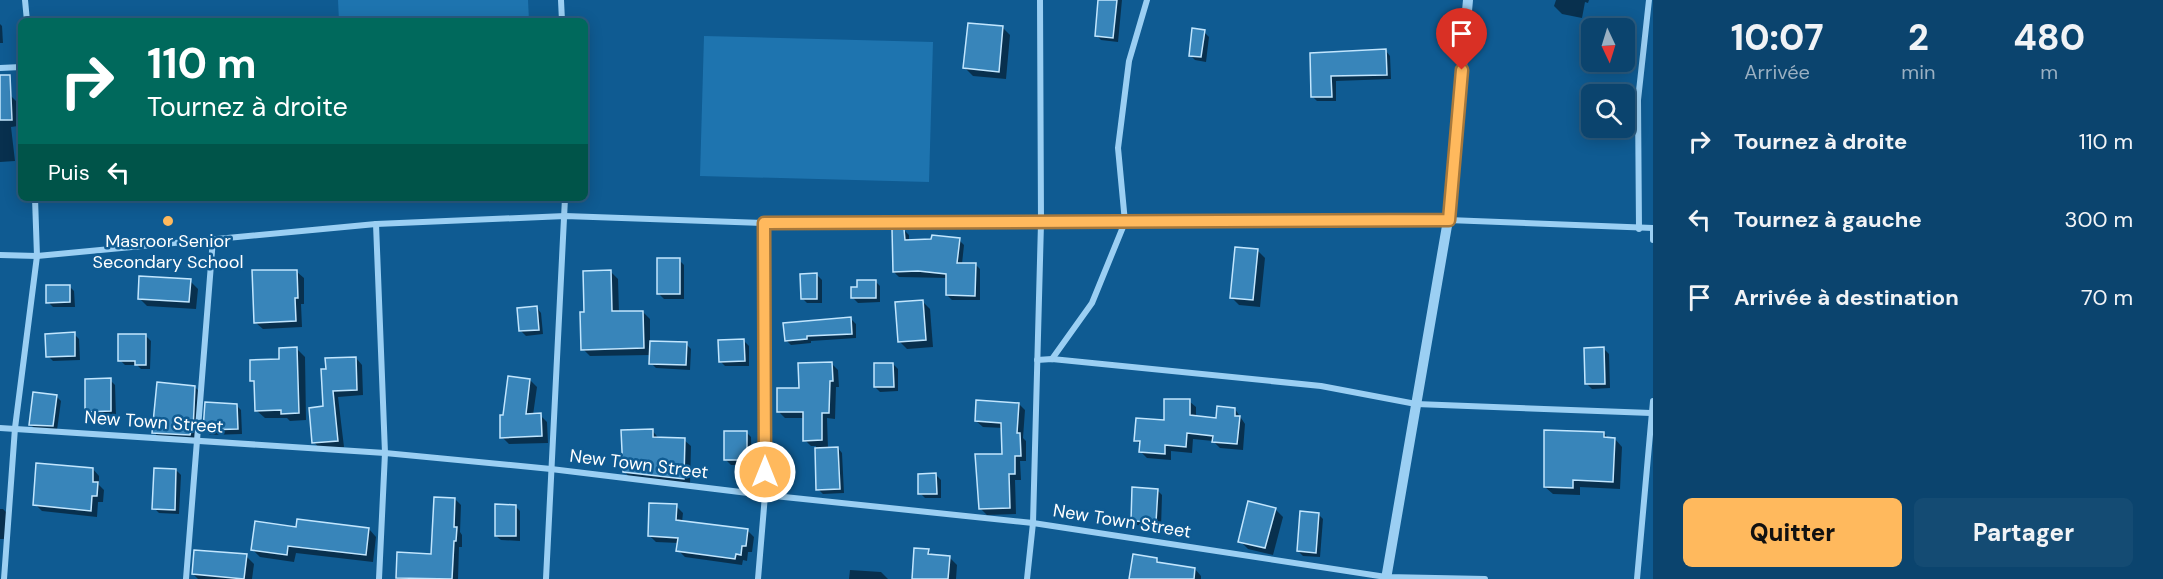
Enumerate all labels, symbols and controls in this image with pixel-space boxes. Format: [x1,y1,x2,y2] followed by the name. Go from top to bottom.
[1436,8,1487,70] pin
[1731,14,1823,61] text: 10:07
[1908,14,1929,61] text: 2
[2013,14,2085,61] text: 480
[1445,17,1478,50] icon: arrive
[1581,18,1635,72] north arrow
[1581,18,1635,138] map controls
[147,36,257,91] text: 110 m
[48,42,126,120] icon: right
[1744,59,1810,85] text: Arrivée
[1901,59,1935,85] text: min
[2040,59,2058,85] text: m
[1581,84,1635,138] button: search
[147,89,348,124] text: Tournez à droite
[1683,125,1716,158] icon: right
[1734,127,1907,156] text: Tournez à droite
[2079,127,2133,156] text: 110 m
[102,156,135,189] icon: left
[48,158,90,187] text: Puis
[1683,203,1716,236] icon: left
[1734,205,1922,234] text: Tournez à gauche
[2064,205,2133,234] text: 300 m
[161,214,175,228] marker: Masroor Senior Secondary School
[93,229,243,274] place label: Masroor Senior Secondary School
[1683,281,1716,314] icon: arrive
[1734,283,1959,312] text: Arrivée à destination
[2081,283,2133,312] text: 70 m
[84,405,224,439] street label: New Town Street
[733,440,797,504] position arrow
[568,444,710,484] street label: New Town Street
[1051,498,1193,544] street label: New Town Street
[1683,498,1902,567] button: Quitter
[1914,498,2133,567] button: Partager

